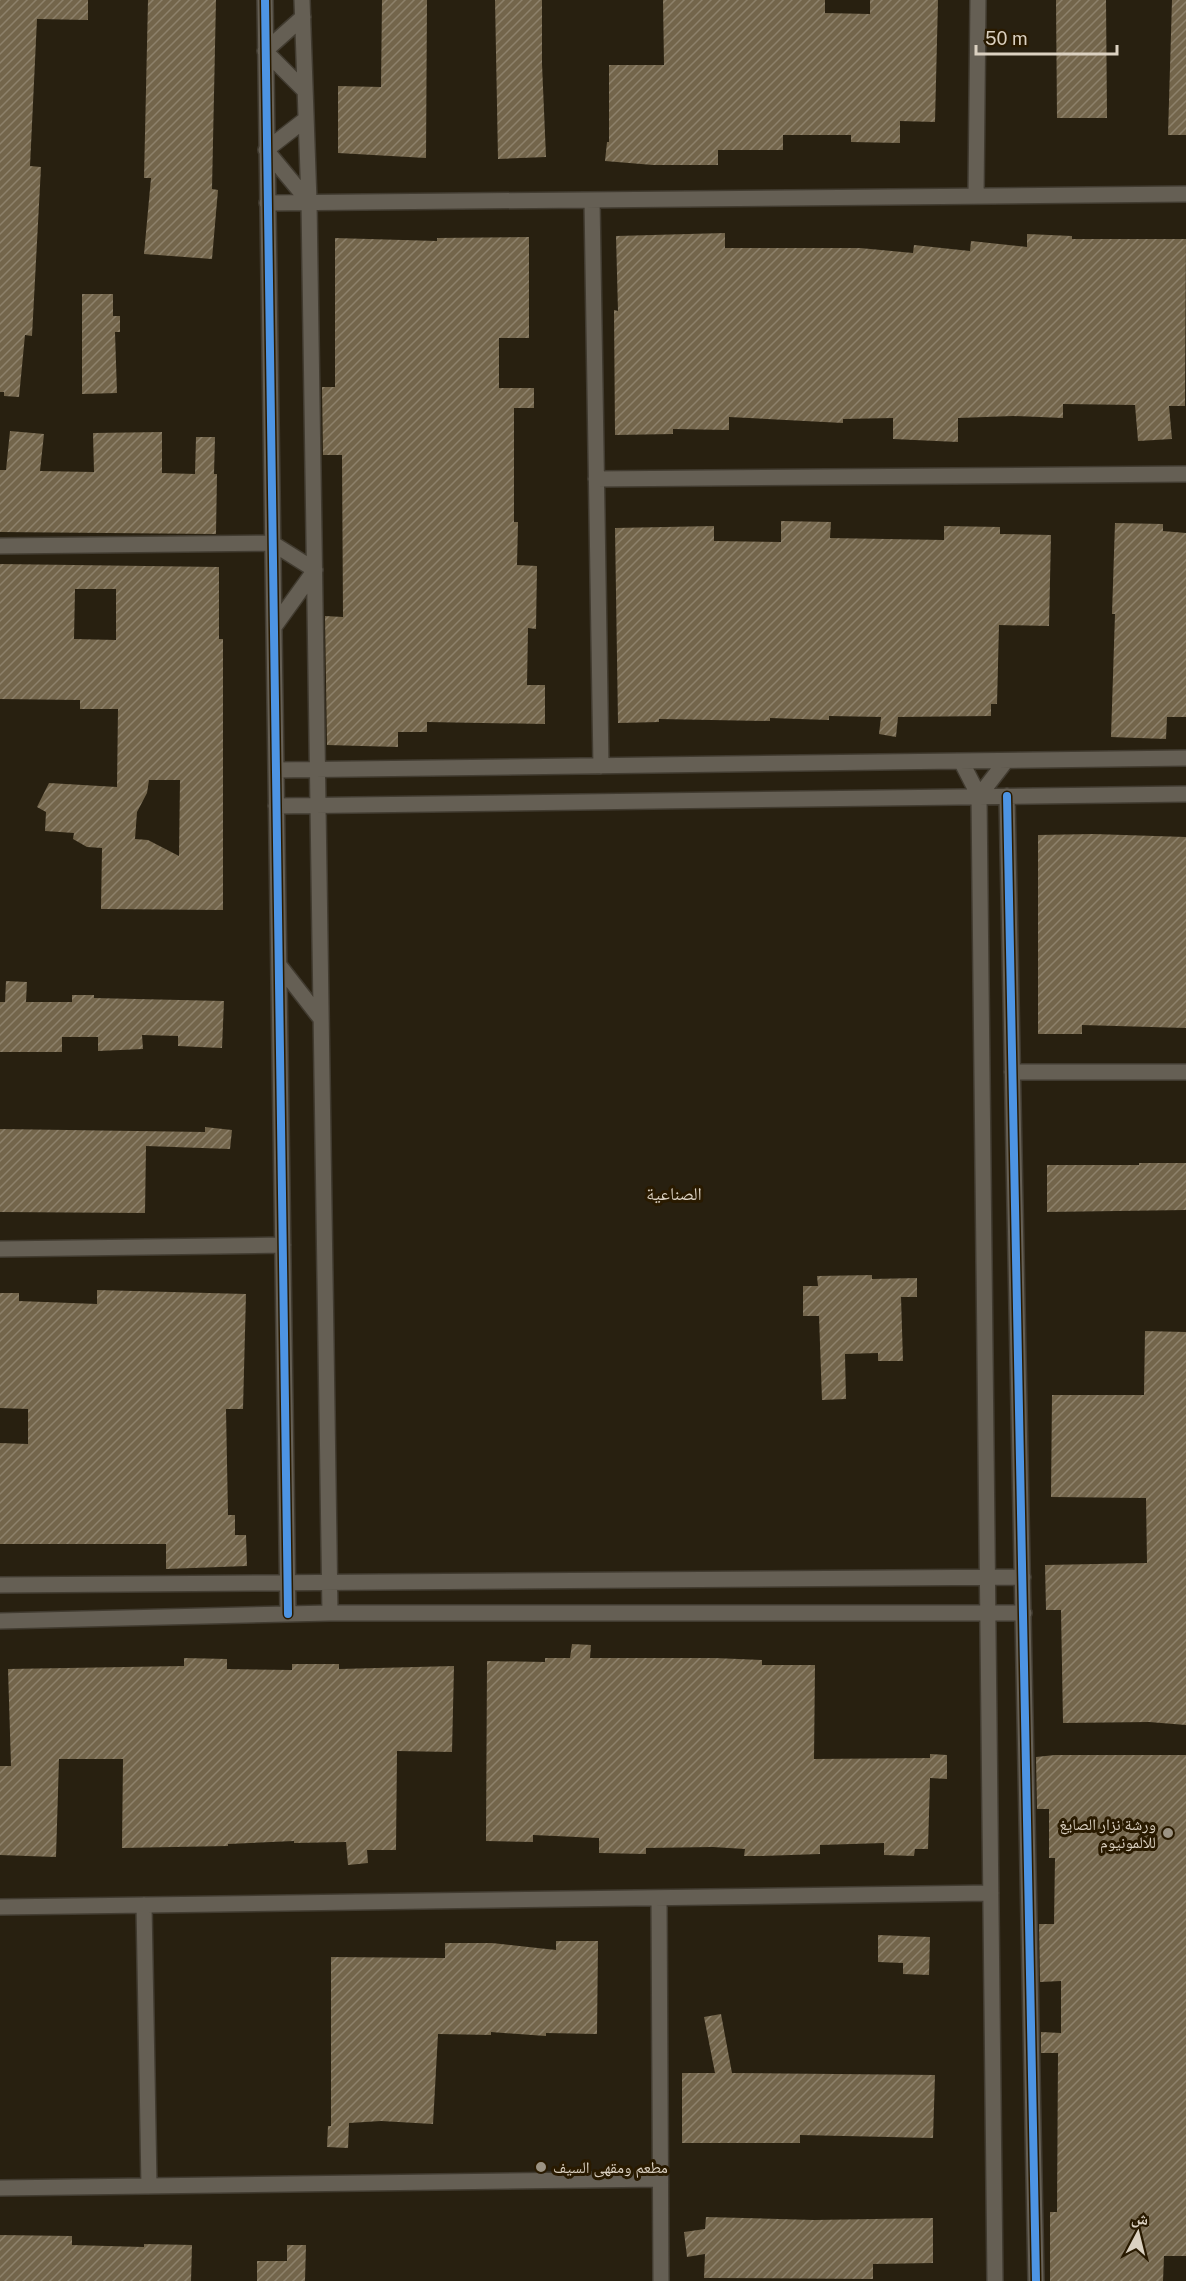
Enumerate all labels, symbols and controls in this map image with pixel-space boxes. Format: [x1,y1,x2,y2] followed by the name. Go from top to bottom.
[976,18,1117,56] scale bar
[985,28,1028,49] text: 50 m
[646,1183,702,1204] district label: الصناعية
[1059,1815,1156,1853] place label: ورشة نزار الصايغ للالمونيوم
[1161,1826,1175,1840] marker: ورشة نزار الصايغ للالمونيوم
[553,2158,668,2178] place label: مطعم ومقهى السيف
[534,2160,548,2174] marker: مطعم ومقهى السيف
[1108,2203,1168,2263] north arrow
[1130,2208,1149,2229] text: ش

